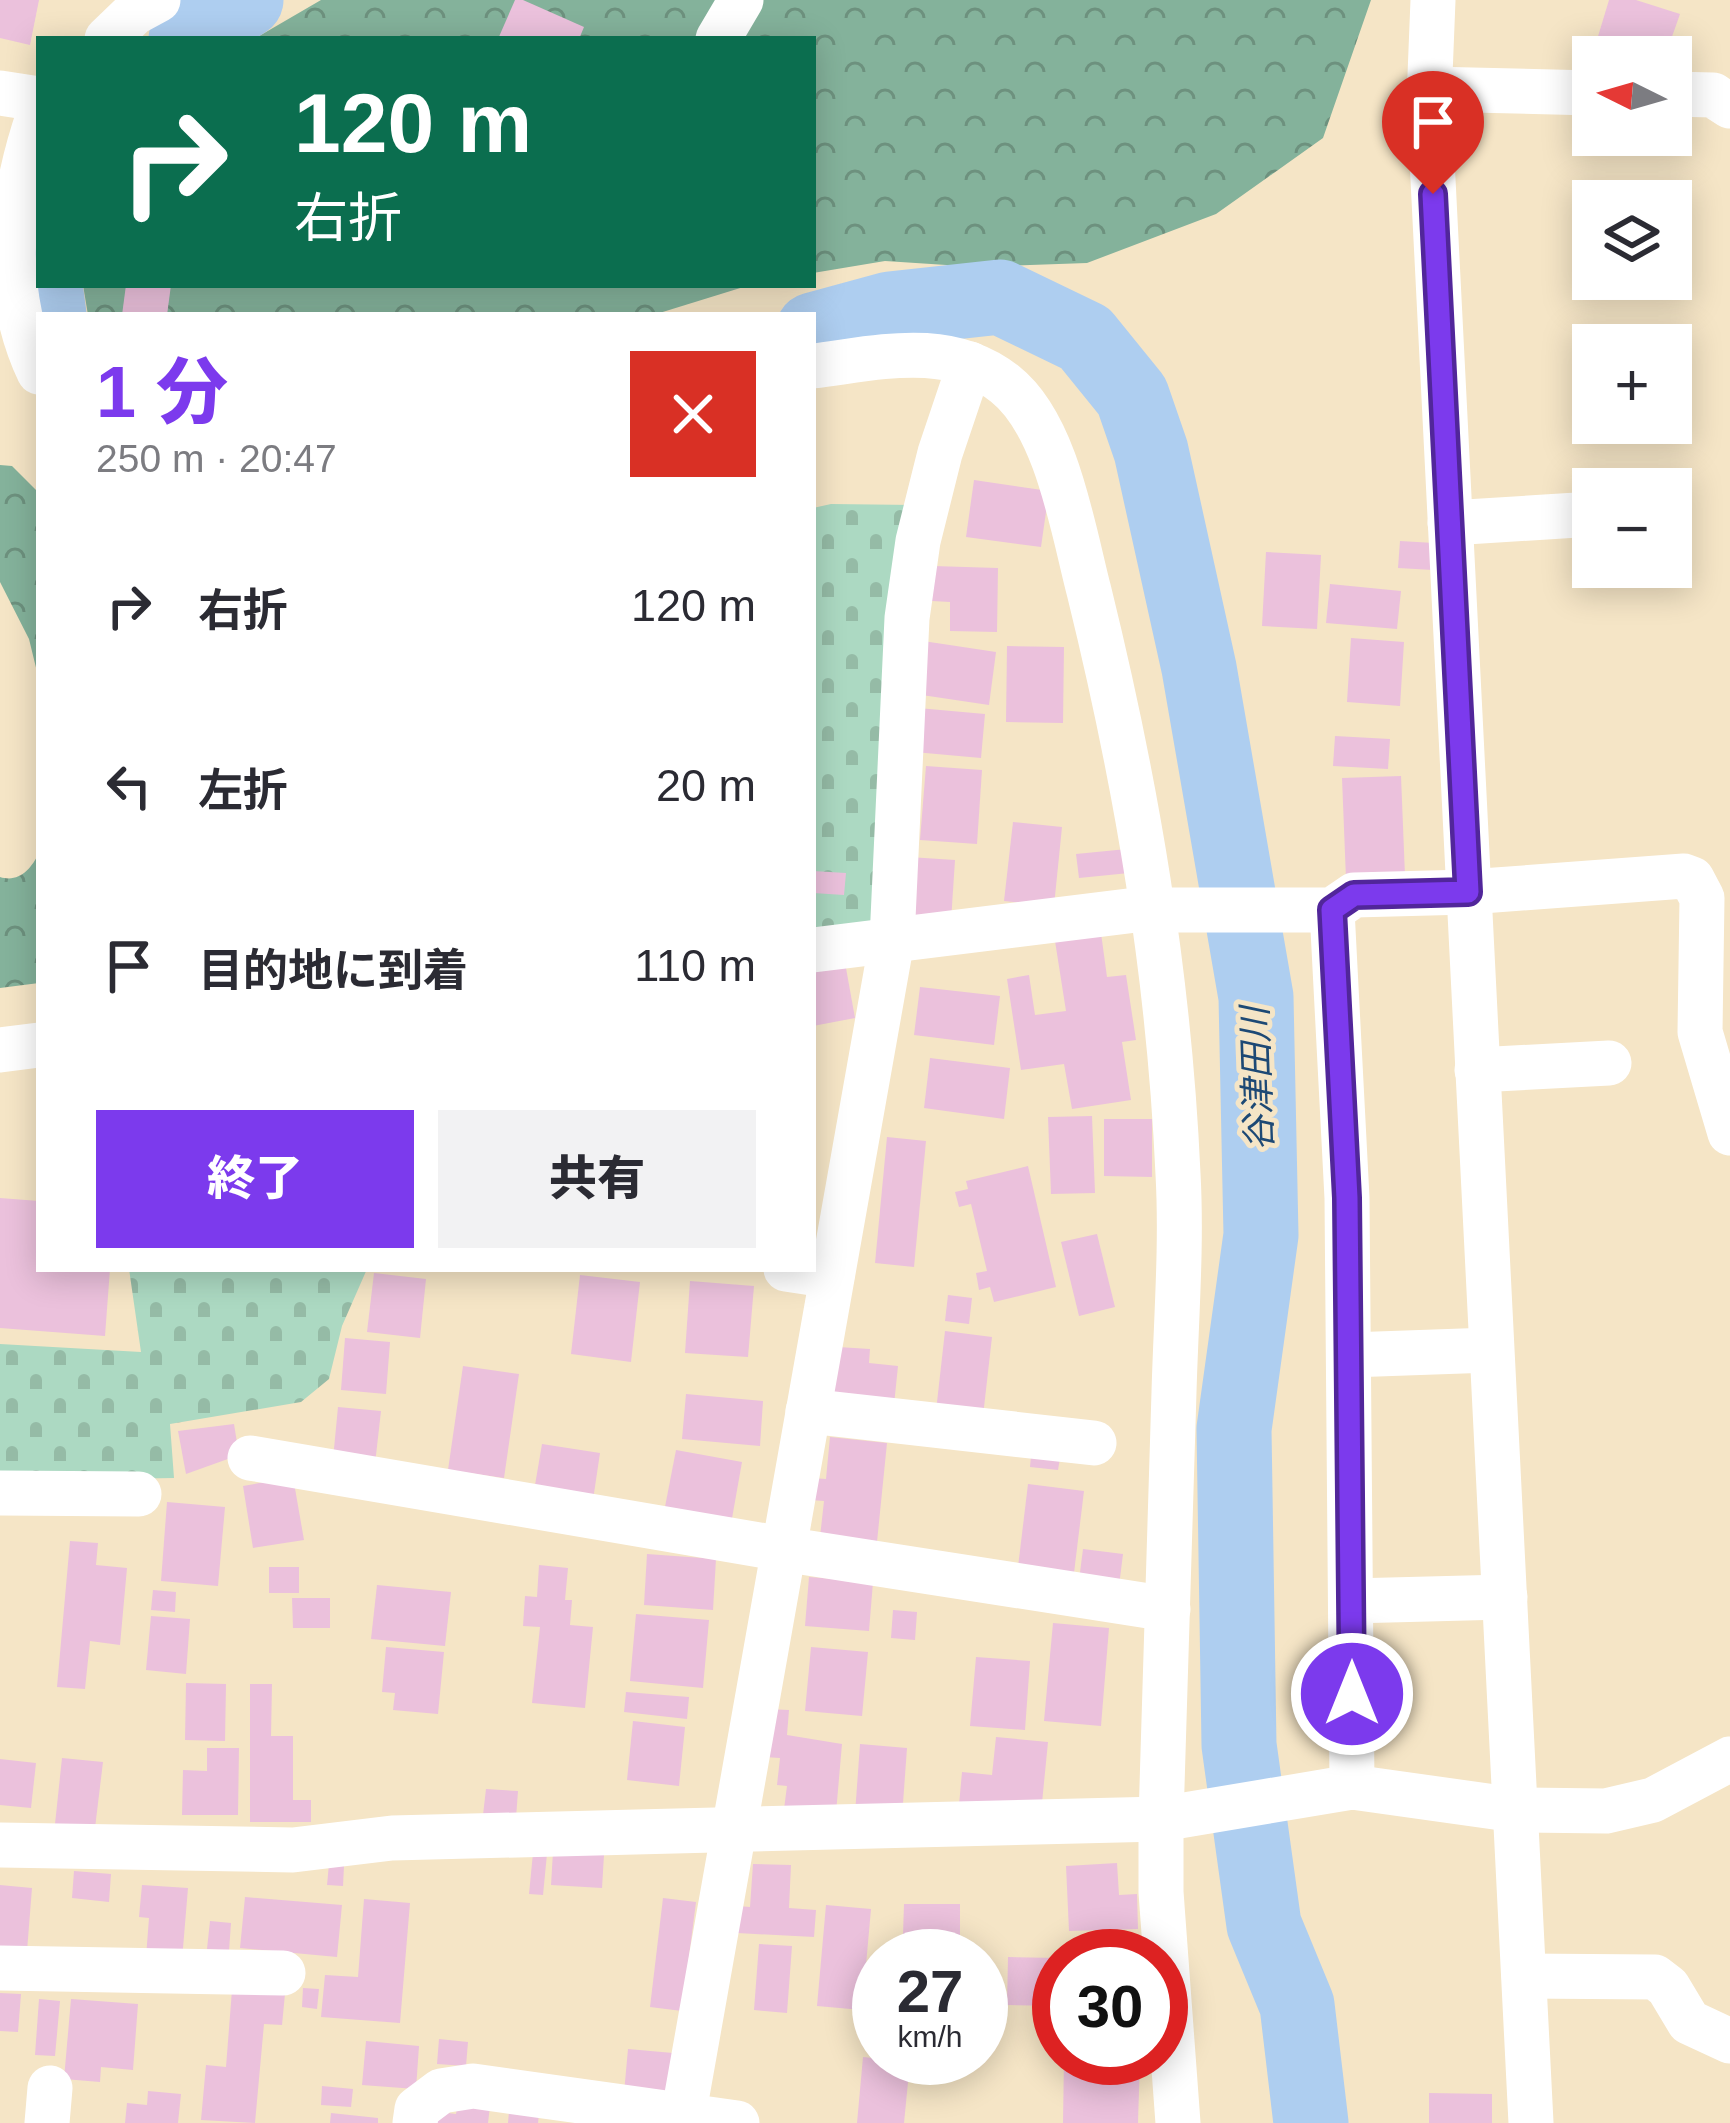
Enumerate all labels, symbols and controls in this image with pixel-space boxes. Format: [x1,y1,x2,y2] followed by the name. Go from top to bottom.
[1572,36,1692,156] north arrow
[1572,36,1692,588] map controls
[1382,71,1484,194] pin
[294,76,532,170] text: 120 m
[96,84,252,240] icon: right
[1400,89,1466,155] icon: arrive
[1572,180,1692,300] button: layers
[294,188,402,248] text: 右折
[1572,324,1692,444] button: +
[630,351,756,477] button: close
[96,352,228,432] text: 1 分
[96,437,337,480] text: 250 m · 20:47
[1572,468,1692,588] button: −
[96,573,162,639] icon: right
[631,580,756,631] text: 120 m
[198,585,288,636] text: 右折
[96,753,162,819] icon: left
[656,760,756,811] text: 20 m
[198,765,288,816] text: 左折
[96,933,162,999] icon: arrive
[634,940,756,991] text: 110 m
[198,945,468,996] text: 目的地に到着
[1234,1002,1280,1152] water label: 谷津田川
[96,1110,414,1248] button: 終了
[438,1110,756,1248] button: 共有
[1289,1631,1415,1757] position arrow
[1032,1929,1188,2085] speed limit sign: 30
[897,1958,963,2025] text: 27
[897,2020,963,2053] text: km/h

